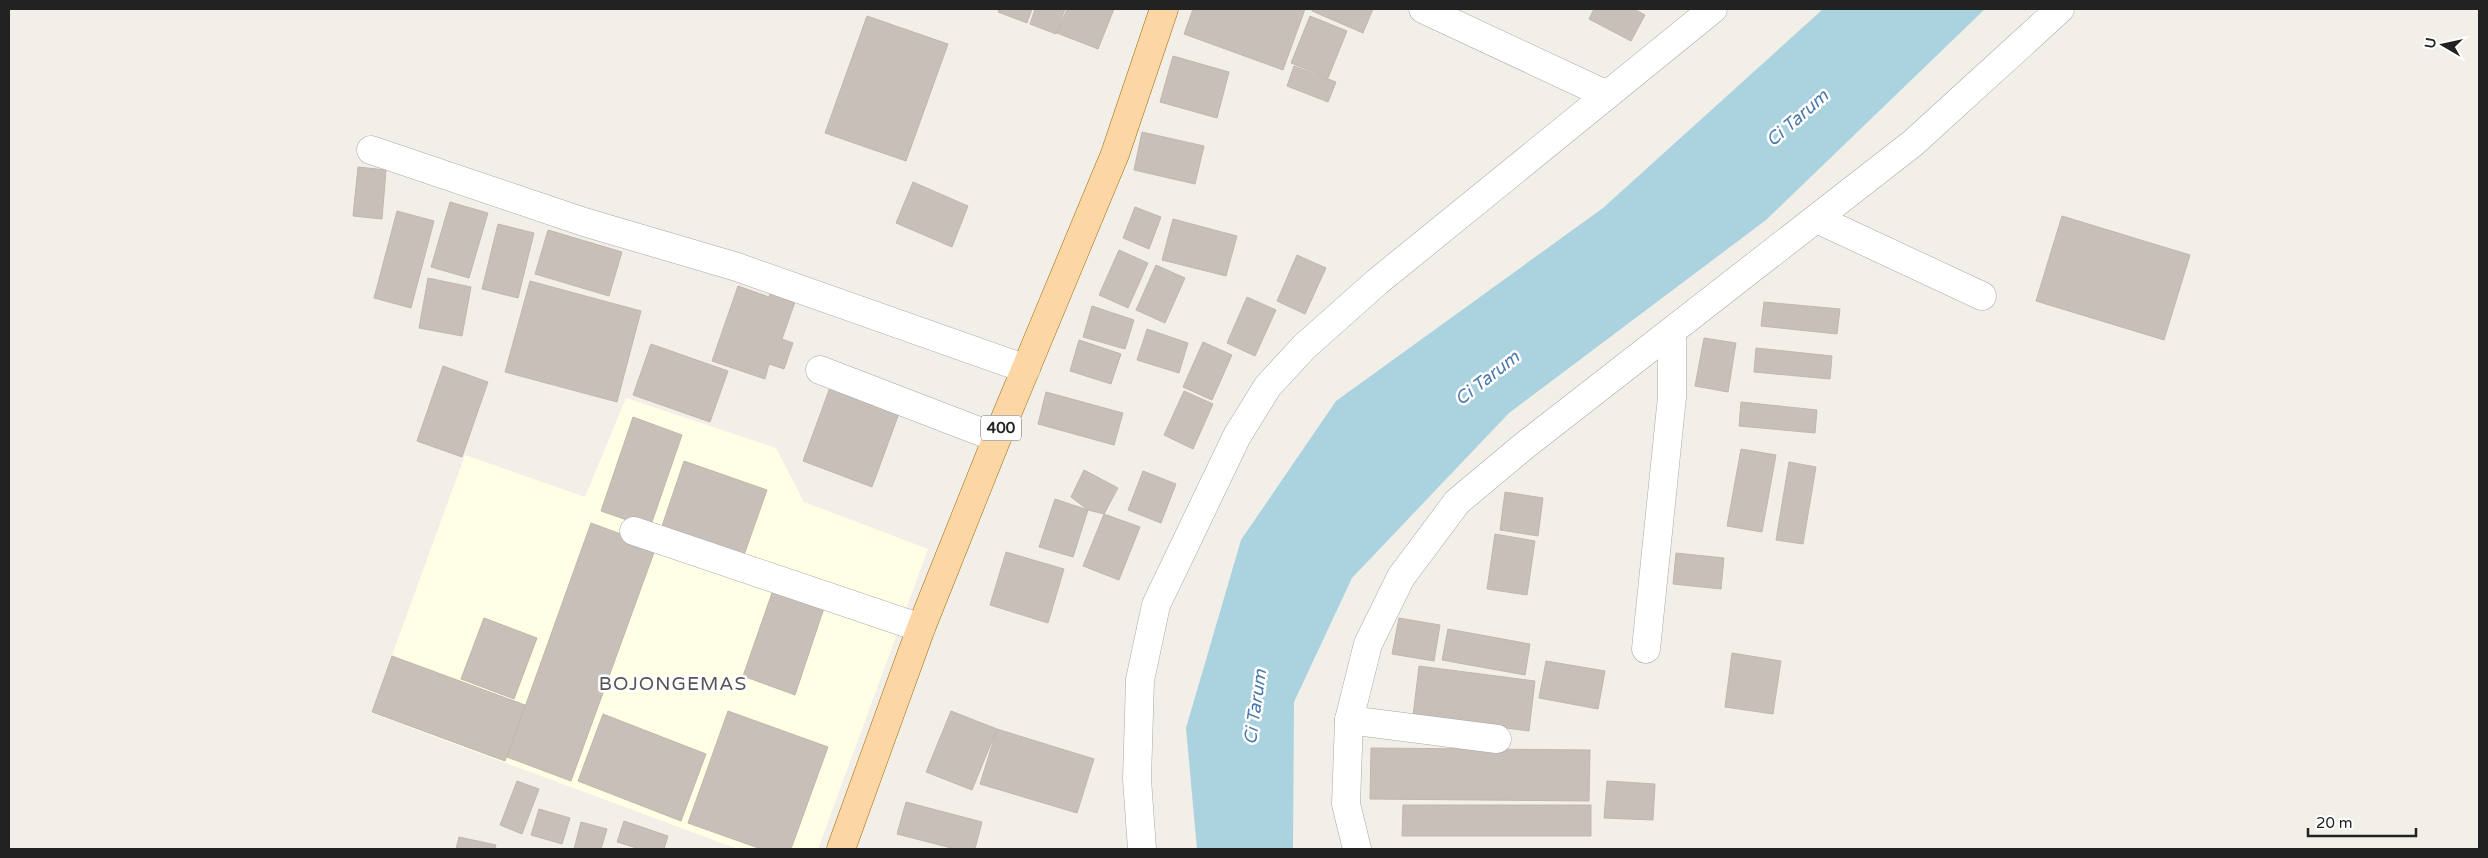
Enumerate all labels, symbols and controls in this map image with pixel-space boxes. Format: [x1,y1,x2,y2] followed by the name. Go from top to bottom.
[2418,20,2468,70] north arrow
[2421,36,2440,50] text: U
[1761,85,1833,151] water label: Ci Tarum
[1450,346,1524,410] water label: Ci Tarum
[981,416,1021,440] road number: 400
[1239,668,1271,746] water label: Ci Tarum
[599,673,747,695] district label: BOJONGEMAS
[2308,806,2416,838] scale bar
[2316,814,2353,832] text: 20 m

